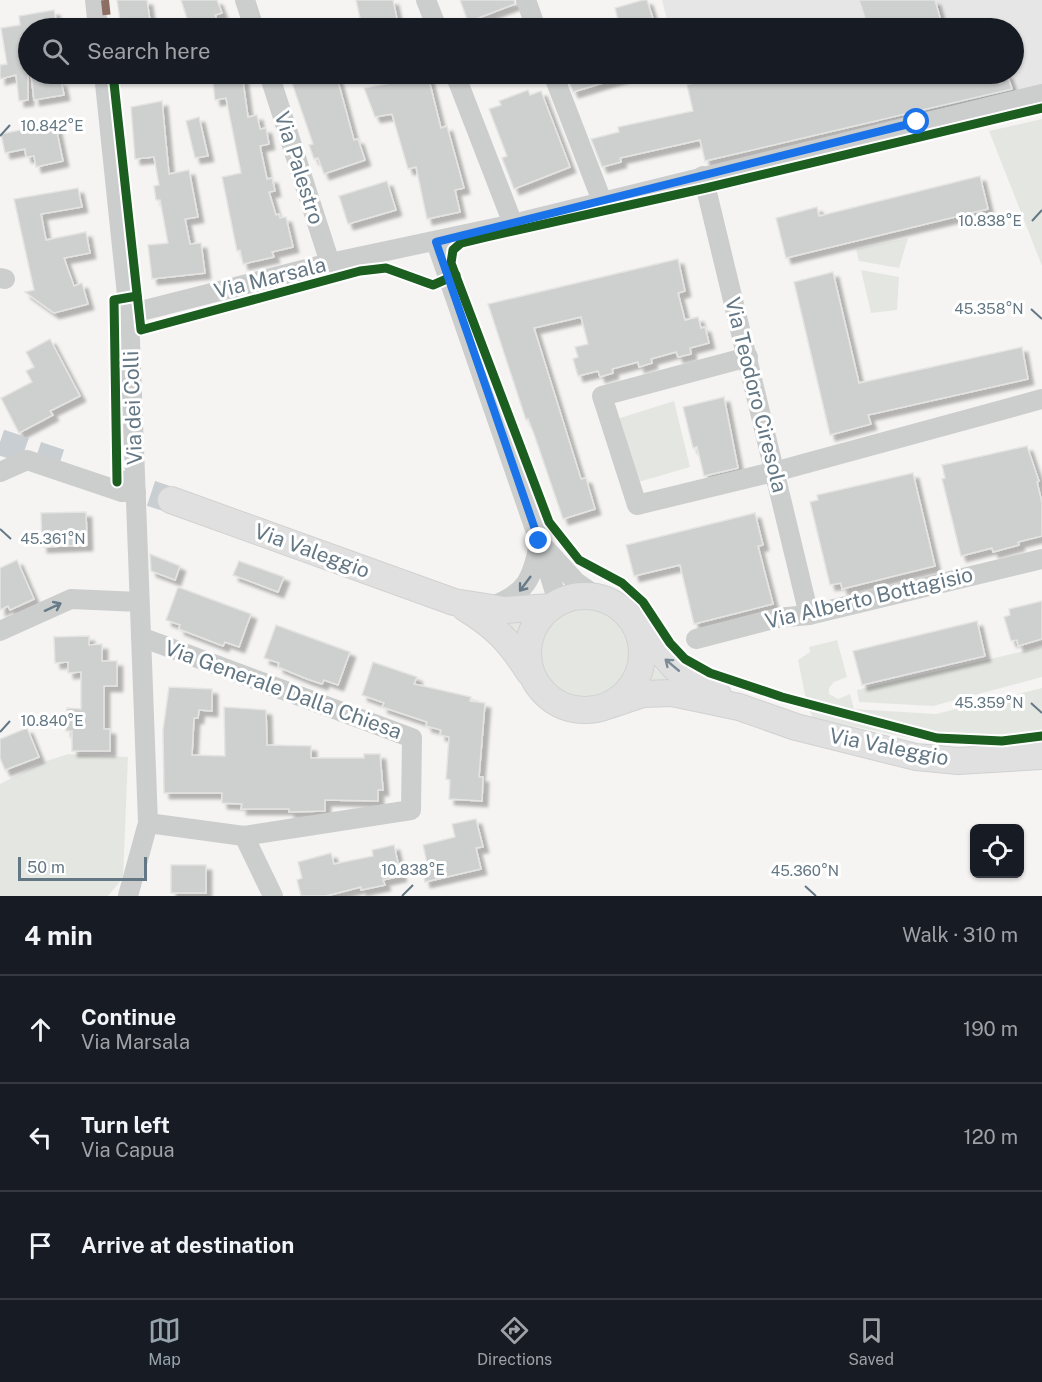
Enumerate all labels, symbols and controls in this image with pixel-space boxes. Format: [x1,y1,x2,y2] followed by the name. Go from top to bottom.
[18,18,1024,84] search box
[39,35,72,68] icon: search
[87,38,211,64] text: Search here
[270,108,329,227] street label: Via Palestro
[903,108,929,134] route start
[21,117,83,134] text: 10.842°E
[958,212,1022,229] text: 10.838°E
[211,252,328,303] street label: Via Marsala
[720,295,793,495] street label: Via Teodoro Ciresola
[954,300,1024,317] text: 45.358°N
[118,350,147,466] street label: Via dei Colli
[251,518,373,583] street label: Via Valeggio
[525,527,551,553] route end
[20,530,86,547] text: 45.361°N
[762,561,975,634] street label: Via Alberto Bottagisio
[518,576,531,592] one-way arrow
[44,601,62,612] one-way arrow
[161,635,405,744] street label: Via Generale Dalla Chiesa
[665,658,680,672] one-way arrow
[955,694,1023,711] text: 45.359°N
[20,712,84,729] text: 10.840°E
[827,723,951,770] street label: Via Valeggio
[970,824,1024,878] map controls
[970,824,1024,878] button: locate
[18,854,147,882] scale bar
[27,858,65,877] text: 50 m
[381,861,445,878] text: 10.838°E
[771,862,839,879] text: 45.360°N
[24,920,93,951] text: 4 min
[902,923,1018,947] text: Walk · 310 m
[81,1004,176,1030] text: Continue
[24,1013,57,1046] icon: ahead
[963,1017,1018,1041] text: 190 m
[81,1030,190,1054] text: Via Marsala
[81,1112,170,1138] text: Turn left
[24,1121,57,1154] icon: left
[964,1125,1018,1149] text: 120 m
[81,1138,175,1162] text: Via Capua
[24,1229,57,1262] icon: arrive
[81,1232,294,1258] text: Arrive at destination
[148,1314,181,1369] tab: Map
[477,1314,552,1369] tab: Directions
[848,1314,894,1369] tab: Saved

